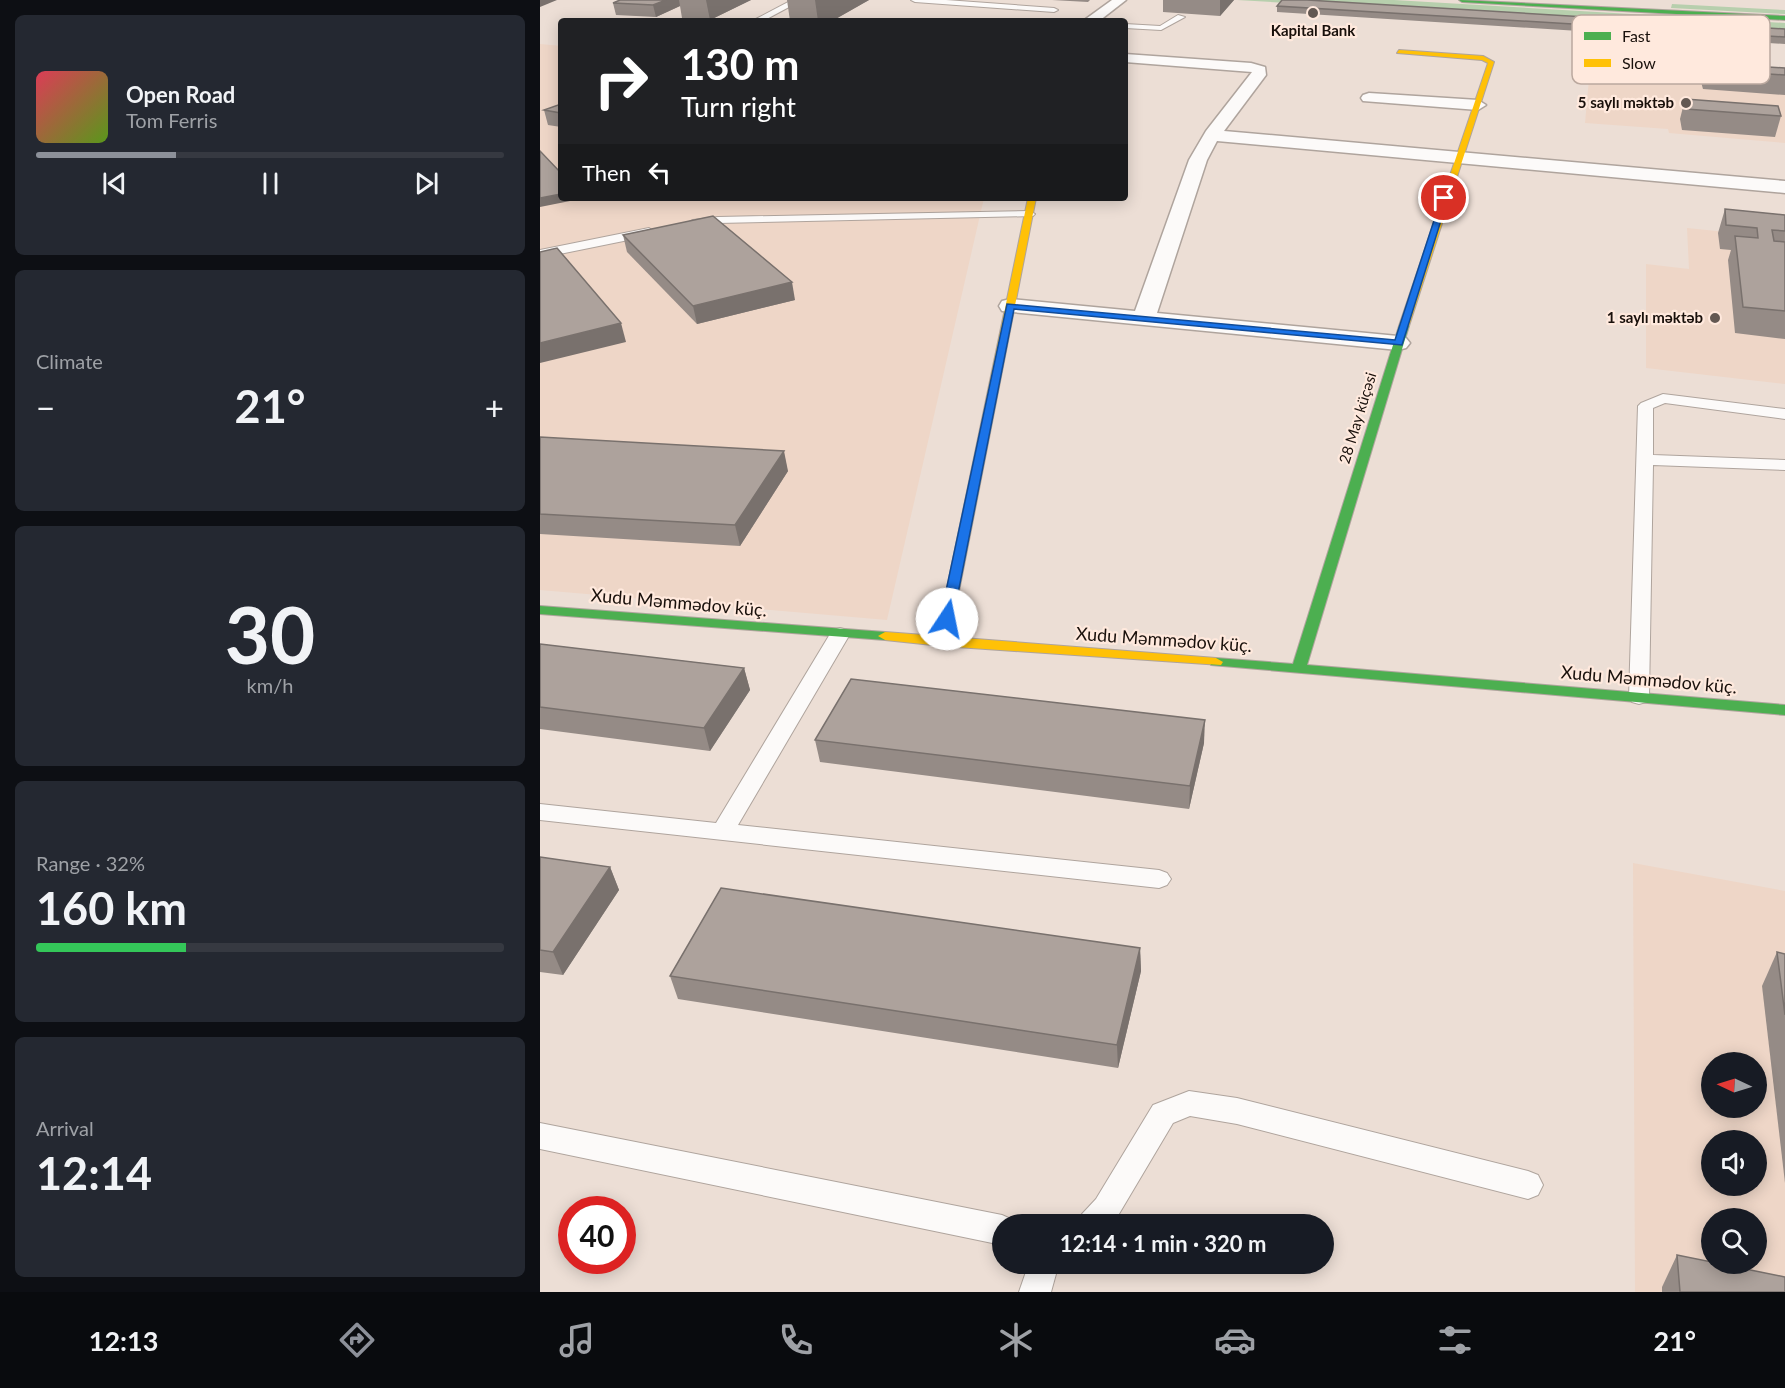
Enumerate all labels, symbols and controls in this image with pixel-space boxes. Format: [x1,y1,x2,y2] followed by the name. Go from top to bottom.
[1306,6,1320,20] marker: Kapital Bank
[1572,15,1770,84] legend
[1271,21,1356,39] place label: Kapital Bank
[1622,26,1651,45] text: Fast
[681,39,799,89] text: 130 m
[582,42,660,120] icon: right
[1622,53,1656,72] text: Slow
[126,81,235,108] text: Open Road
[681,90,796,123] text: Turn right
[1578,93,1674,111] place label: 5 saylı məktəb
[1679,96,1693,110] marker: 5 saylı məktəb
[126,108,217,132] text: Tom Ferris
[643,156,676,189] icon: left
[582,159,631,186] text: Then
[98,167,131,200] icon: previous
[254,167,287,200] icon: pause
[410,167,443,200] icon: next
[1418,172,1469,223] pin
[1427,181,1460,214] icon: arrive
[1607,308,1703,326] place label: 1 saylı məktəb
[1708,311,1722,325] marker: 1 saylı məktəb
[36,349,103,373] text: Climate
[1335,370,1379,466] street label: 28 May küçəsi
[235,379,305,433] text: 21°
[36,387,55,427] text: −
[485,387,504,427] text: +
[590,583,768,621] street label: Xudu Məmmədov küç.
[225,587,315,681] text: 30
[915,587,979,651] position arrow
[1075,622,1253,656] street label: Xudu Məmmədov küç.
[1560,660,1738,698] street label: Xudu Məmmədov küç.
[247,673,293,697] text: km/h
[36,851,145,875] text: Range · 32%
[36,881,187,935] text: 160 km
[1701,1052,1767,1118] north arrow
[1701,1052,1767,1274] map controls
[36,1116,94,1140] text: Arrival
[1701,1130,1767,1196] button: sound
[36,1146,152,1200] text: 12:14
[558,1196,636,1274] speed limit sign: 40
[1701,1208,1767,1274] button: search
[1060,1230,1266,1257] text: 12:14 · 1 min · 320 m
[336,1319,378,1361] icon: directions
[556,1319,598,1361] icon: music
[775,1319,817,1361] icon: phone
[995,1319,1037,1361] icon: climate
[1214,1319,1256,1361] icon: car
[1434,1319,1476,1361] icon: filters
[89,1324,158,1357] text: 12:13
[1654,1324,1696,1357] text: 21°

